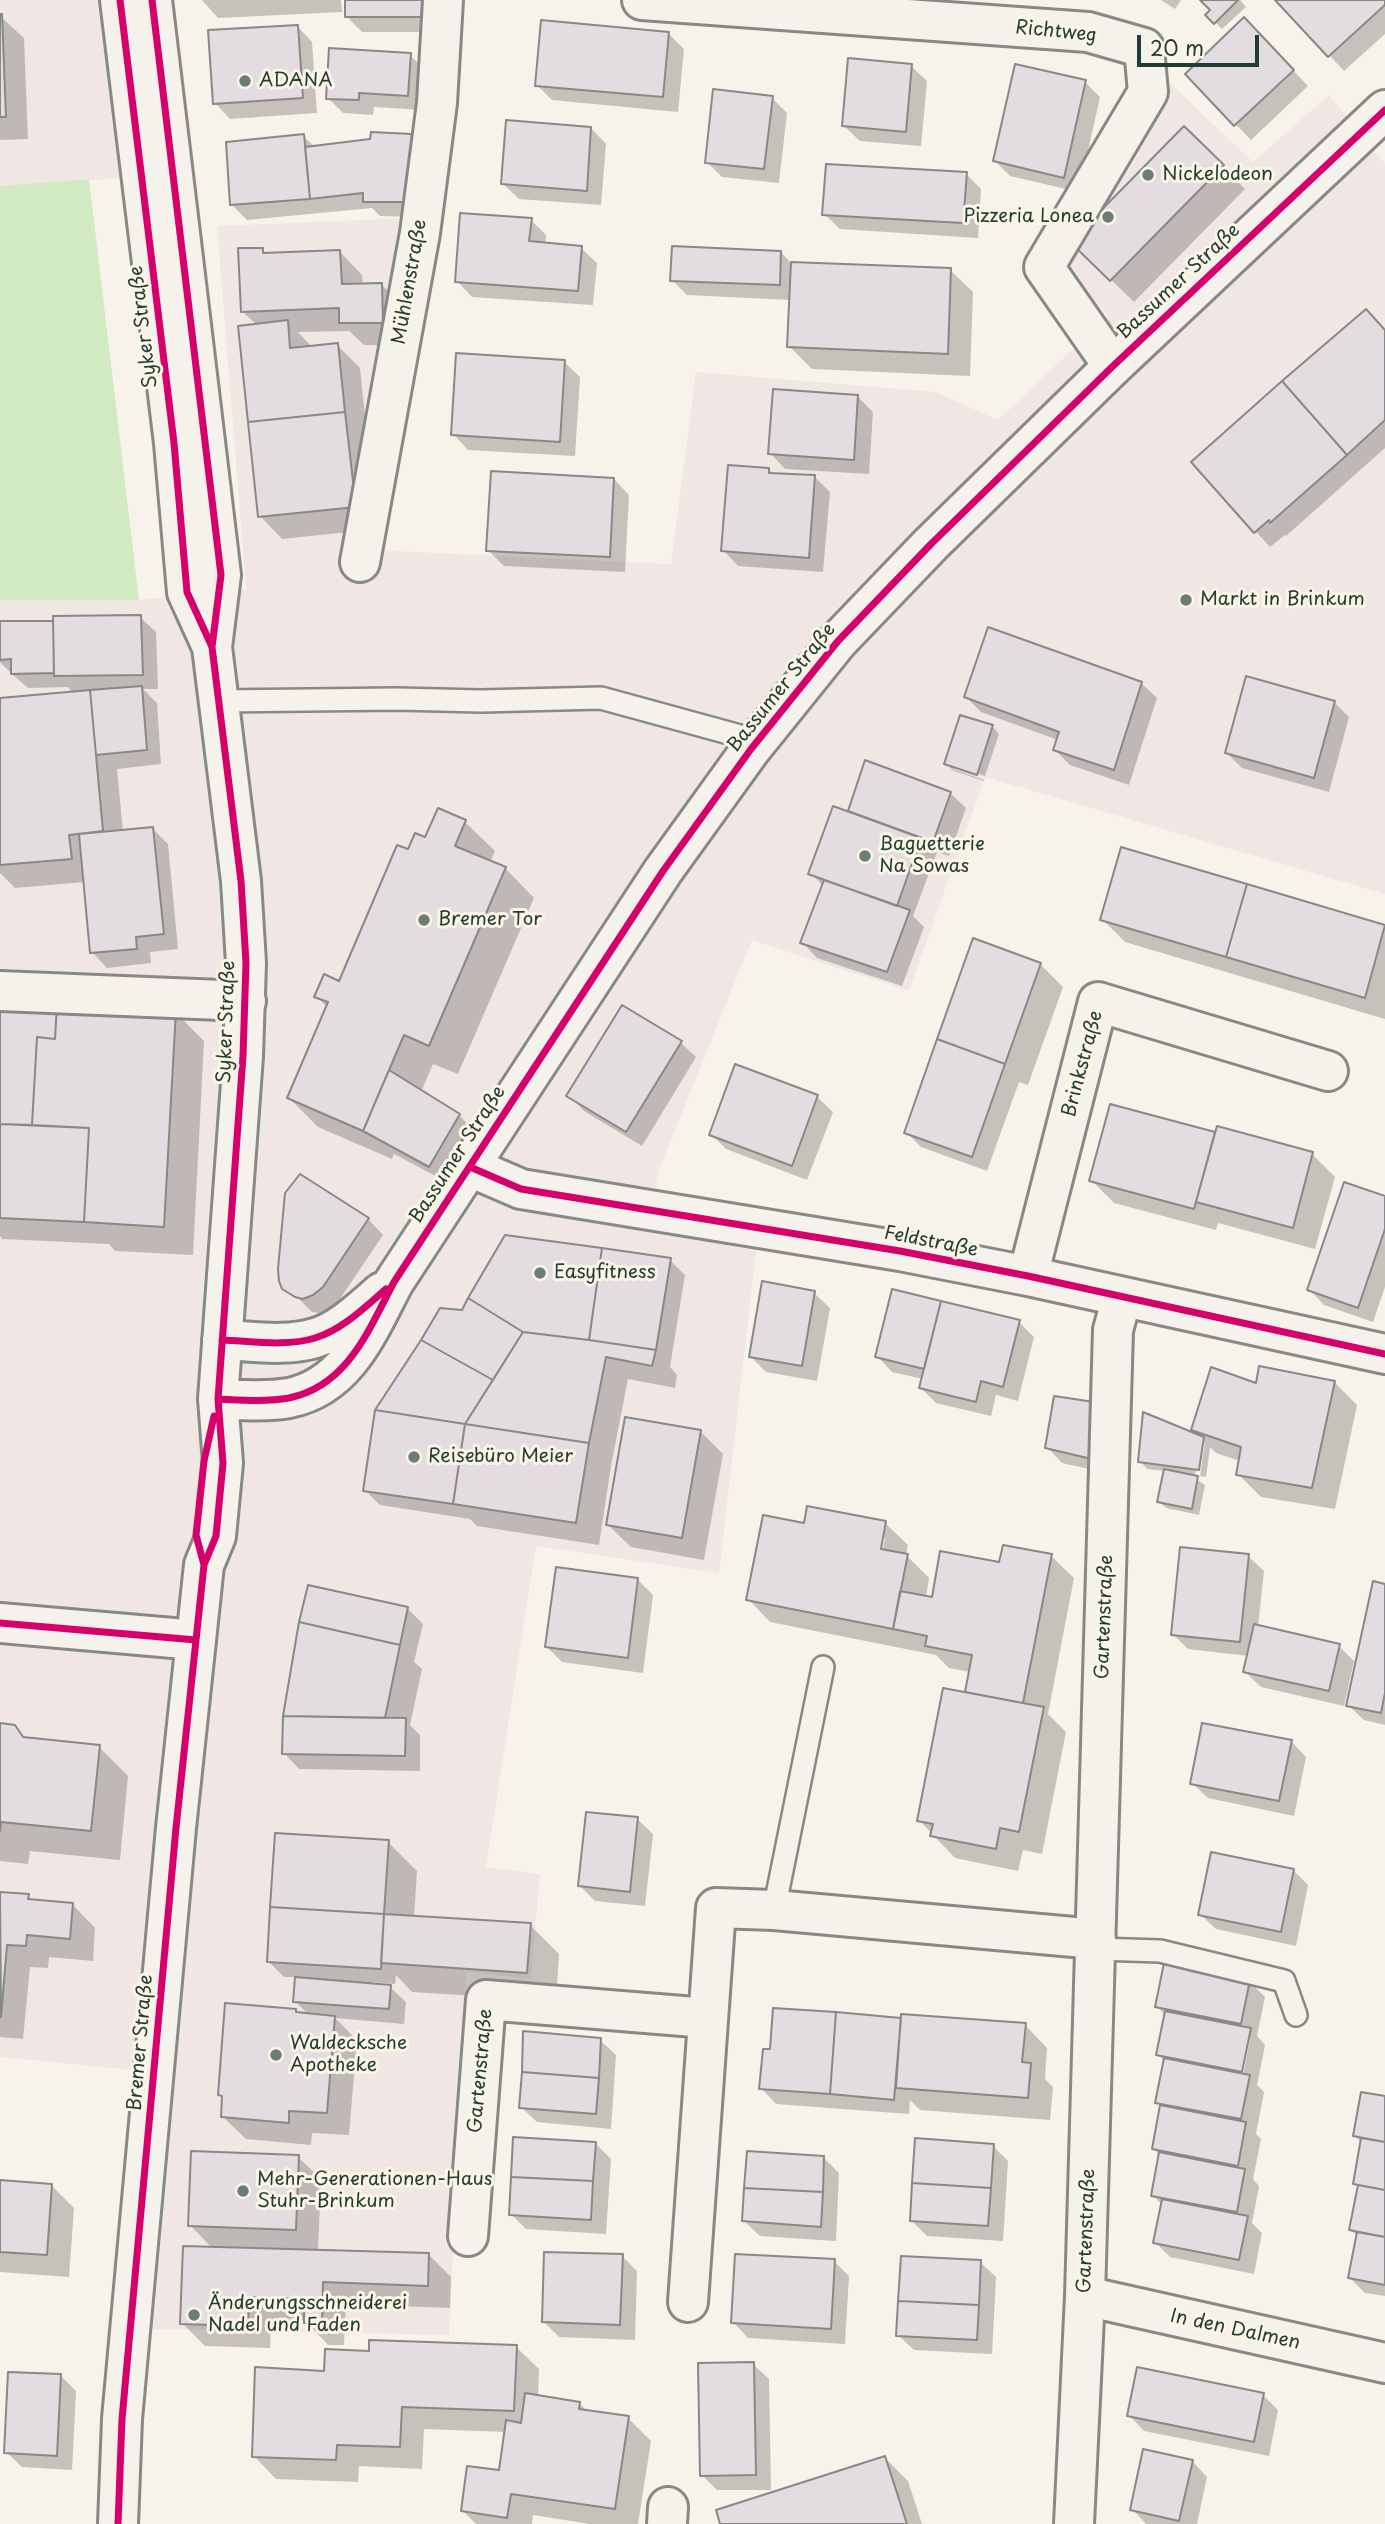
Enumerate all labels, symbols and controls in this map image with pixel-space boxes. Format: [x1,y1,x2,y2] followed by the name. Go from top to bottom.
[1014,16,1098,48] street label: Richtweg
[1140,21,1262,65] scale bar
[1150,31,1204,63] text: 20 m
[259,70,333,92] place label: ADANA
[237,73,253,89] marker: ADANA
[1162,164,1273,186] place label: Nickelodeon
[1140,167,1156,183] marker: Nickelodeon
[964,206,1094,228] place label: Pizzeria Lonea
[1100,209,1116,225] marker: Pizzeria Lonea
[388,218,432,346] street label: Mühlenstraße
[1113,219,1245,345] street label: Bassumer Straße
[125,264,163,390] street label: Syker Straße
[1200,589,1365,611] place label: Markt in Brinkum
[1178,592,1194,608] marker: Markt in Brinkum
[723,619,841,757] street label: Bassumer Straße
[879,834,985,878] place label: Baguetterie Na Sowas
[857,848,873,864] marker: Baguetterie Na Sowas
[438,909,542,931] place label: Bremer Tor
[416,912,432,928] marker: Bremer Tor
[213,960,241,1084] street label: Syker Straße
[1058,1008,1108,1120] street label: Brinkstraße
[405,1082,511,1228] street label: Bassumer Straße
[882,1222,980,1262] street label: Feldstraße
[554,1262,656,1284] place label: Easyfitness
[532,1265,548,1281] marker: Easyfitness
[428,1446,573,1468] place label: Reisebüro Meier
[406,1449,422,1465] marker: Reisebüro Meier
[1091,1554,1119,1680] street label: Gartenstraße
[124,1974,158,2112] street label: Bremer Straße
[464,2008,498,2134] street label: Gartenstraße
[290,2033,407,2077] place label: Waldecksche Apotheke
[268,2047,284,2063] marker: Waldecksche Apotheke
[1073,2168,1101,2294] street label: Gartenstraße
[257,2169,493,2213] place label: Mehr-Generationen-Haus Stuhr-Brinkum
[235,2183,251,2199] marker: Mehr-Generationen-Haus Stuhr-Brinkum
[208,2293,407,2337] place label: Änderungsschneiderei Nadel und Faden
[1168,2305,1302,2355] street label: In den Dalmen
[186,2307,202,2323] marker: Änderungsschneiderei Nadel und Faden

